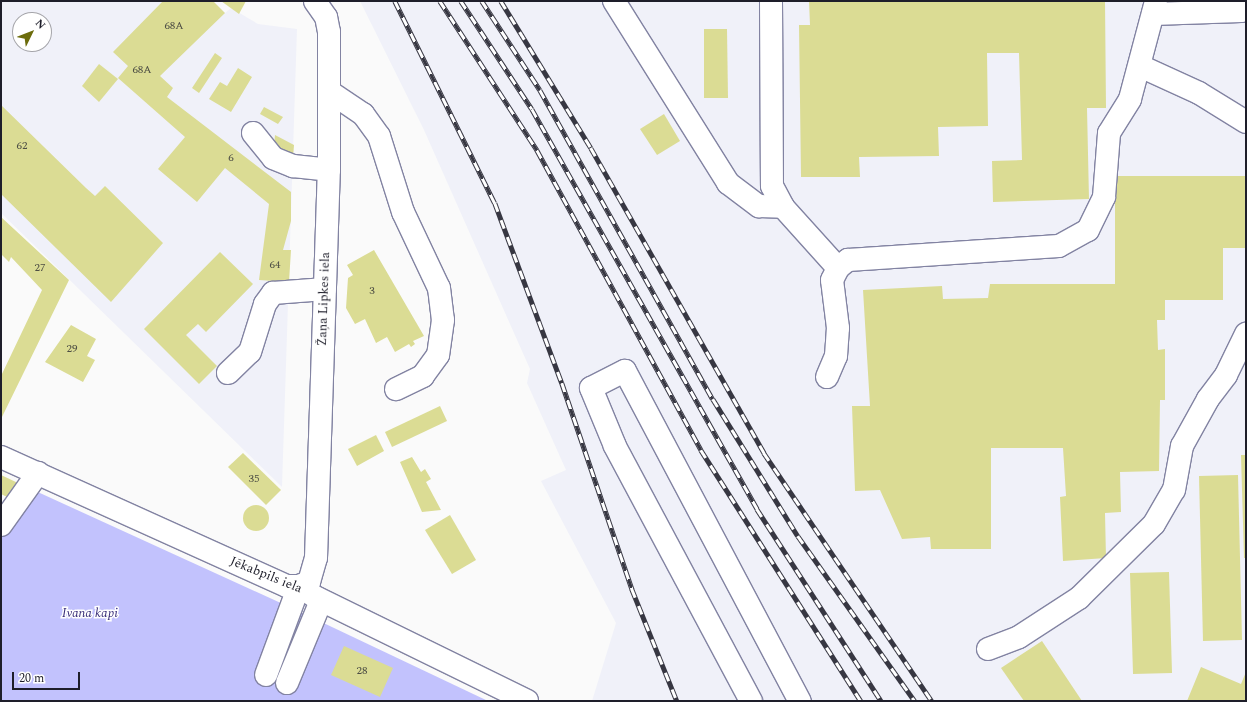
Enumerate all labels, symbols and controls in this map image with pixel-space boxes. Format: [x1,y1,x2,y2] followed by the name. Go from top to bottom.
[12,12,52,52] north arrow
[31,15,50,33] text: N
[164,19,184,33] house number: 68A
[132,63,152,77] house number: 68A
[17,139,27,153] house number: 62
[228,151,234,165] house number: 6
[315,252,333,346] street label: Žaņa Lipkes iela
[270,258,280,272] house number: 64
[35,261,45,275] house number: 27
[369,284,375,298] house number: 3
[67,342,77,356] house number: 29
[249,472,259,486] house number: 35
[228,553,304,597] street label: Jēkabpils iela
[62,605,118,621] park label: Ivana kapi
[14,664,82,690] scale bar
[357,664,367,678] house number: 28
[19,669,44,688] text: 20 m

